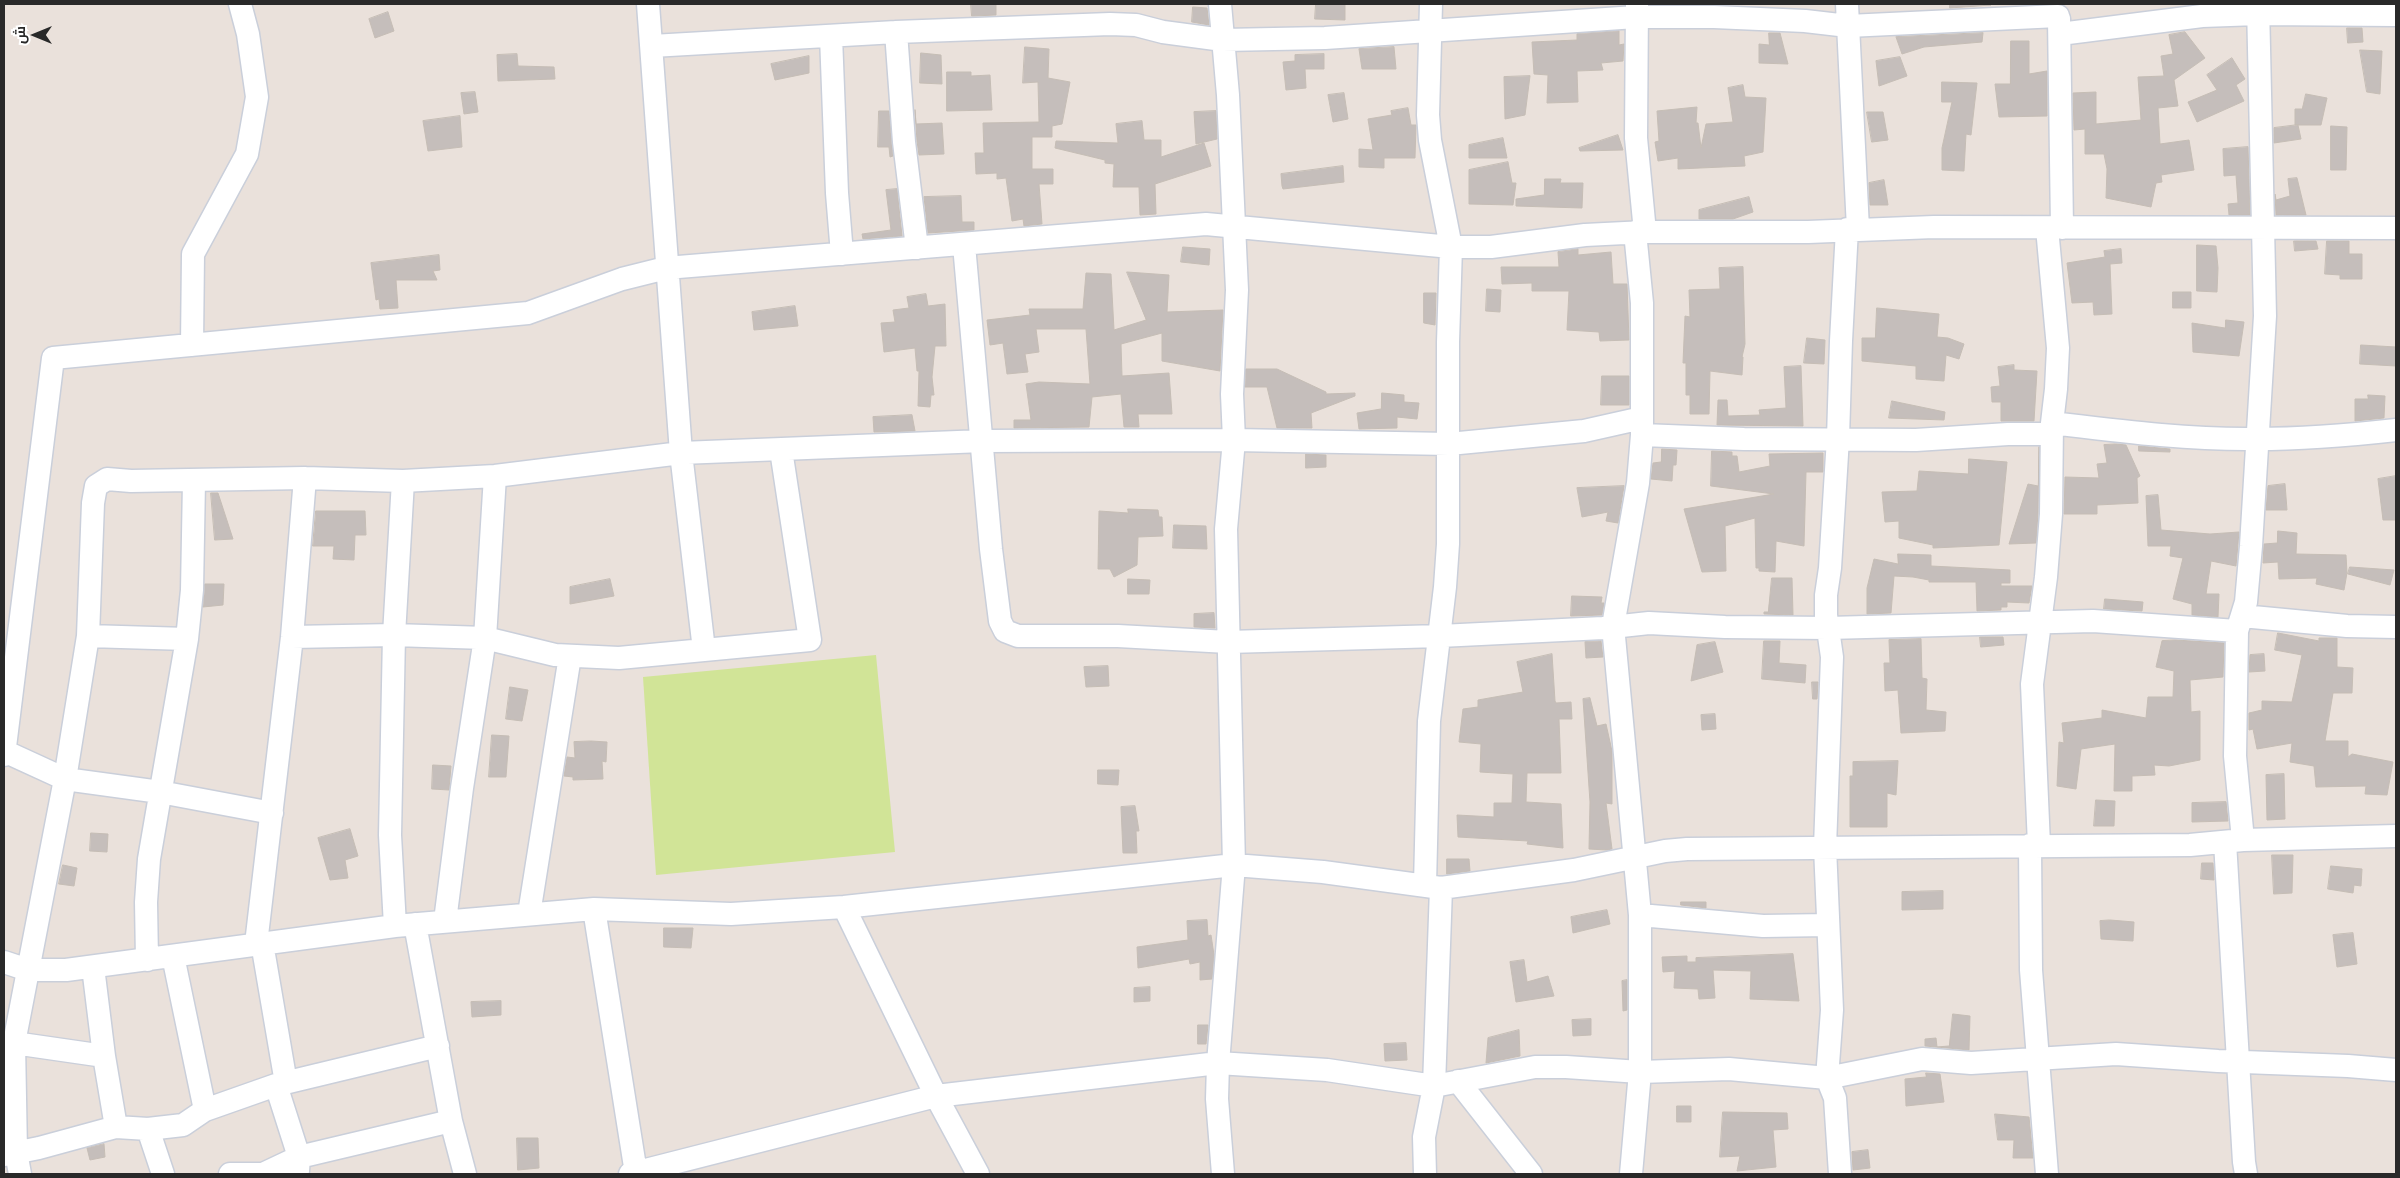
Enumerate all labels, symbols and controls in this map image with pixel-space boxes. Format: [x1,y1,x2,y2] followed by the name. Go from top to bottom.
[10,10,60,60] north arrow
[11,26,29,44] text: ش

